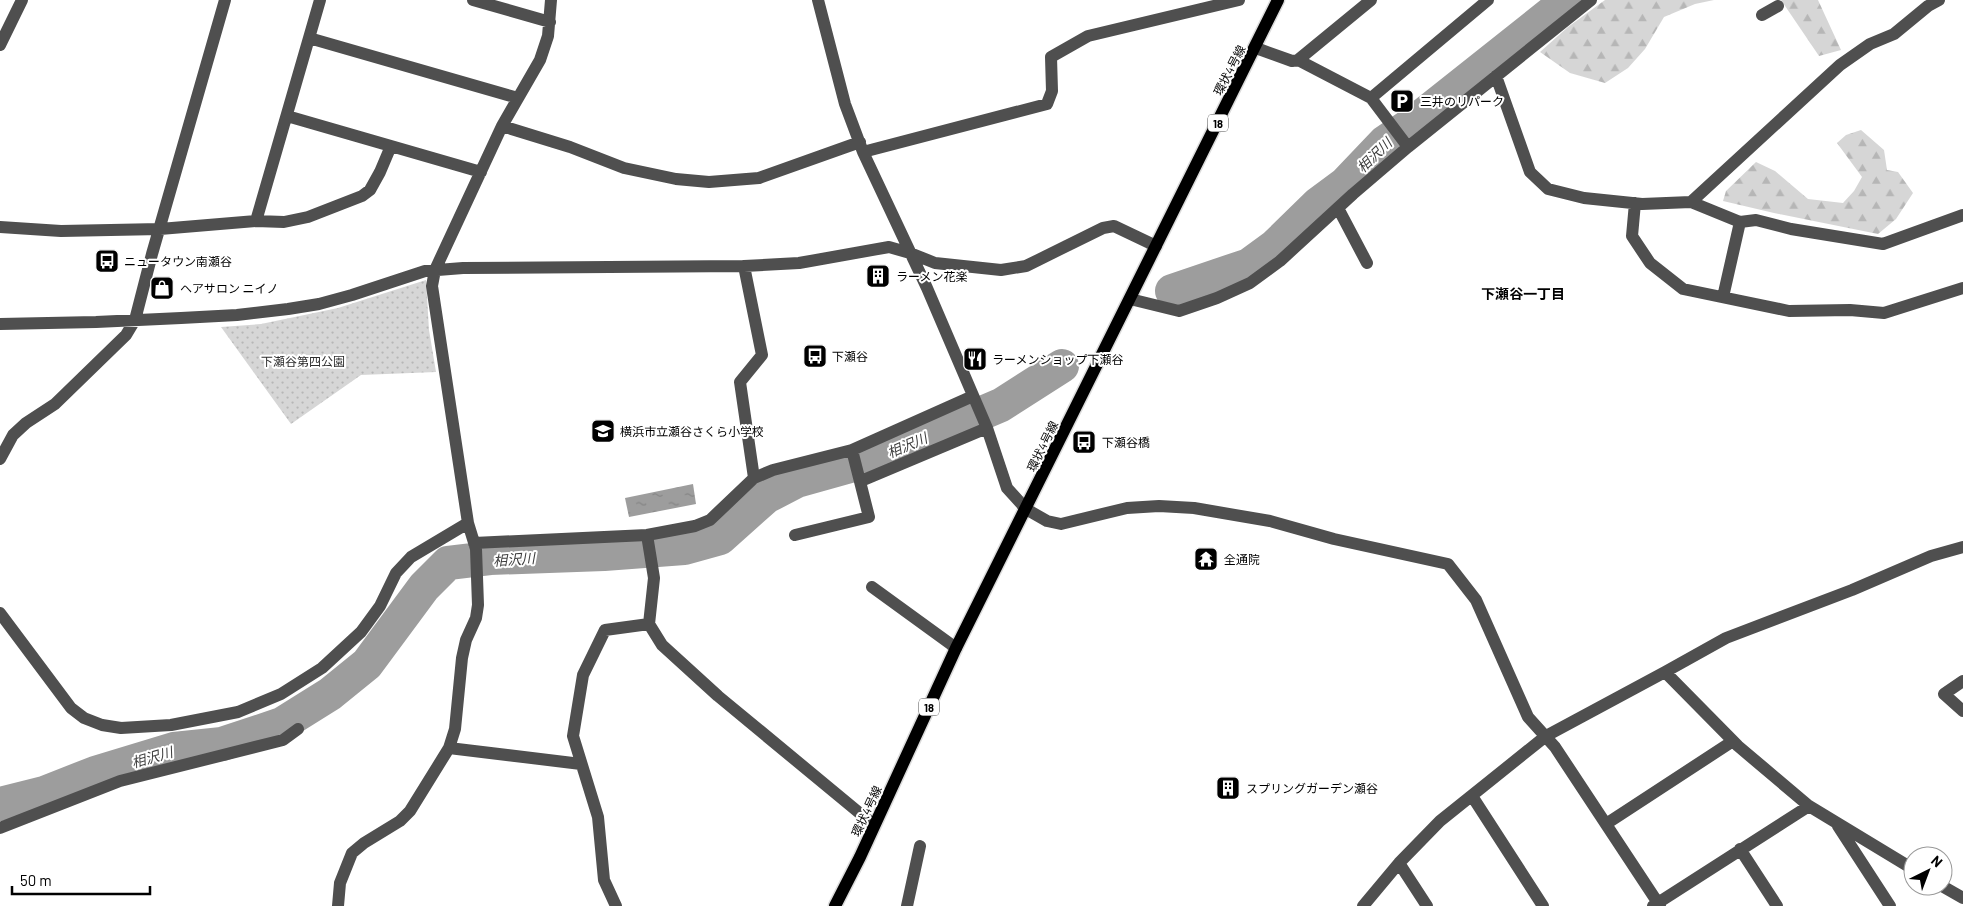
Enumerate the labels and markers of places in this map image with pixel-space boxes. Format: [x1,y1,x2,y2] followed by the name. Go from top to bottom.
[1389,88,1415,114] parking icon: 三井のリパーク
[1420,94,1504,108] place label: 三井のリパーク
[94,248,120,274] bus stop icon: ニュータウン南瀬谷
[124,254,232,268] place label: ニュータウン南瀬谷
[865,263,891,289] building icon: ラーメン花楽
[896,269,968,283] place label: ラーメン花楽
[149,275,175,301] shop icon: ヘアサロン ニイノ
[180,281,278,295] place label: ヘアサロン ニイノ
[802,343,828,369] bus stop icon: 下瀬谷
[962,346,988,372] restaurant icon: ラーメンショップ下瀬谷
[832,349,868,363] place label: 下瀬谷
[992,352,1124,366] place label: ラーメンショップ下瀬谷
[590,418,616,444] school or university icon: 横浜市立瀬谷さくら小学校
[620,424,764,438] place label: 横浜市立瀬谷さくら小学校
[1071,429,1097,455] bus stop icon: 下瀬谷橋
[1102,435,1150,449] place label: 下瀬谷橋
[1193,546,1219,572] temple icon: 全通院
[1224,552,1260,566] place label: 全通院
[1215,775,1241,801] building icon: スプリングガーデン瀬谷
[1246,781,1378,795] place label: スプリングガーデン瀬谷

